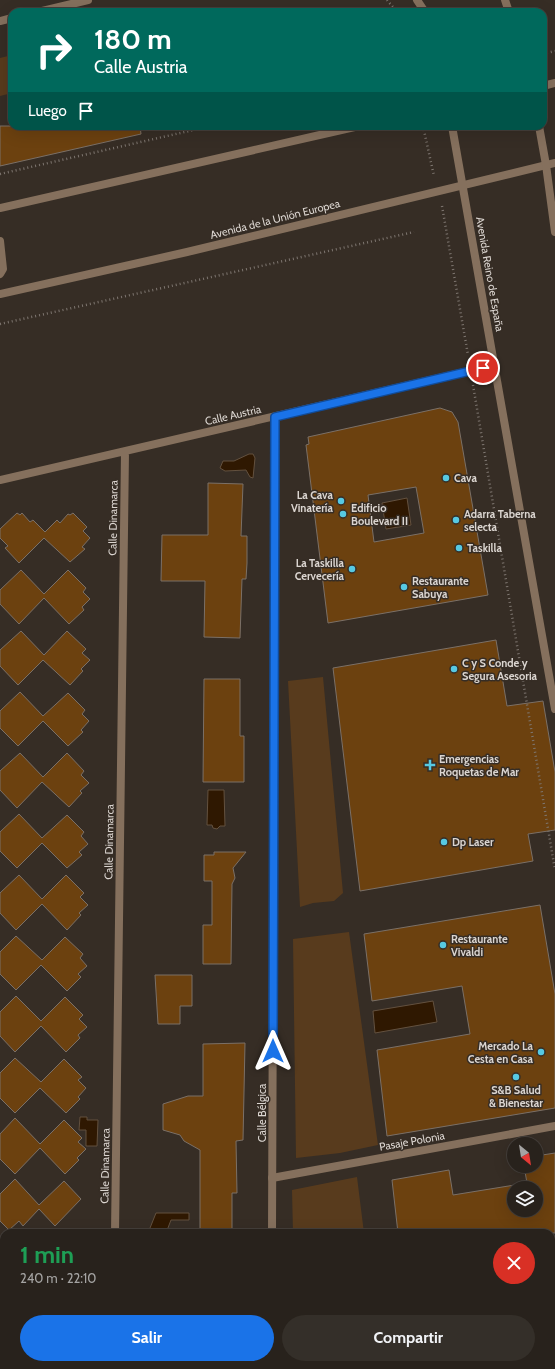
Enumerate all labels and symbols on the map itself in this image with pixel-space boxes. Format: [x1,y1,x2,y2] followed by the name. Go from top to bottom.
[209,196,342,242] street label: Avenida de la Unión Europea
[473,215,507,333] street label: Avenida Reino de España
[466,351,500,385] pin
[204,402,263,428] street label: Calle Austria
[454,471,477,485] place label: Cava
[441,473,451,483] marker: Cava
[105,479,121,556] street label: Calle Dinamarca
[291,488,334,515] place label: La Cava Vinatería
[336,496,346,506] marker: La Cava Vinatería
[351,501,408,528] place label: Edificio Boulevard II
[464,507,536,534] place label: Adarra Taberna selecta
[338,509,348,519] marker: Edificio Boulevard II
[451,515,461,525] marker: Adarra Taberna selecta
[467,541,502,555] place label: Taskilla
[454,543,464,553] marker: Taskilla
[295,556,345,583] place label: La Taskilla Cervecería
[347,564,357,574] marker: La Taskilla Cervecería
[412,574,469,601] place label: Restaurante Sabuya
[399,582,409,592] marker: Restaurante Sabuya
[462,656,538,683] place label: C y S Conde y Segura Asesoria
[449,664,459,674] marker: C y S Conde y Segura Asesoria
[439,752,519,779] place label: Emergencias Roquetas de Mar
[424,759,436,771] marker: Emergencias Roquetas de Mar
[101,803,117,880] street label: Calle Dinamarca
[452,835,494,849] place label: Dp Laser
[439,837,449,847] marker: Dp Laser
[451,932,508,959] place label: Restaurante Vivaldi
[438,940,448,950] marker: Restaurante Vivaldi
[252,1030,294,1072] position arrow
[468,1039,534,1066] place label: Mercado La Cesta en Casa
[536,1047,546,1057] marker: Mercado La Cesta en Casa
[511,1072,521,1082] marker: S&B Salud & Bienestar
[255,1083,269,1142] street label: Calle Bélgica
[489,1083,543,1110] place label: S&B Salud & Bienestar
[97,1127,113,1204] street label: Calle Dinamarca
[378,1128,447,1154] street label: Pasaje Polonia
[507,1137,543,1173] north arrow

